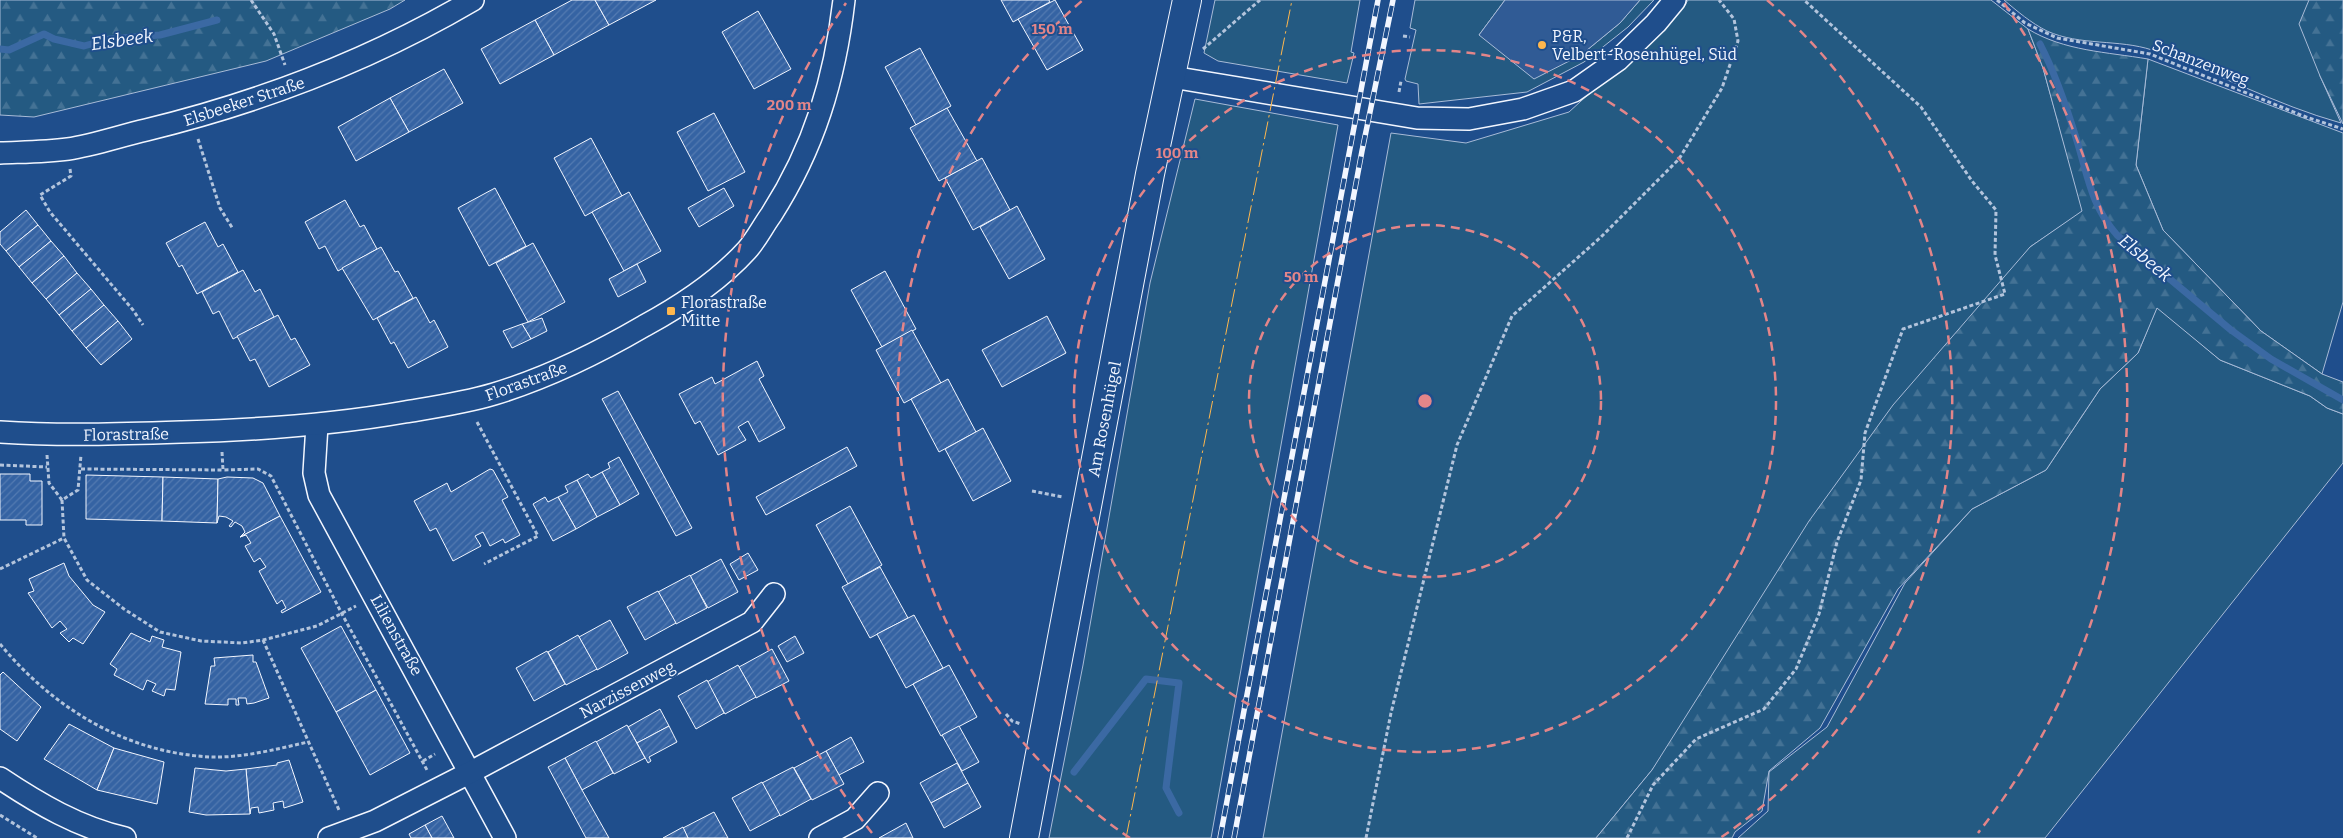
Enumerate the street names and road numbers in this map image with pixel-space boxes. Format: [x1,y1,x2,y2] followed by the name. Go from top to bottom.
[2150,35,2252,90] street label: Schanzenweg
[181,73,307,130] street label: Elsbeeker Straße
[483,358,570,405] street label: Florastraße
[1084,359,1125,479] street label: Am Rosenhügel
[83,424,169,445] street label: Florastraße
[367,592,427,679] street label: Lilienstraße
[577,656,678,722] street label: Narzissenweg

